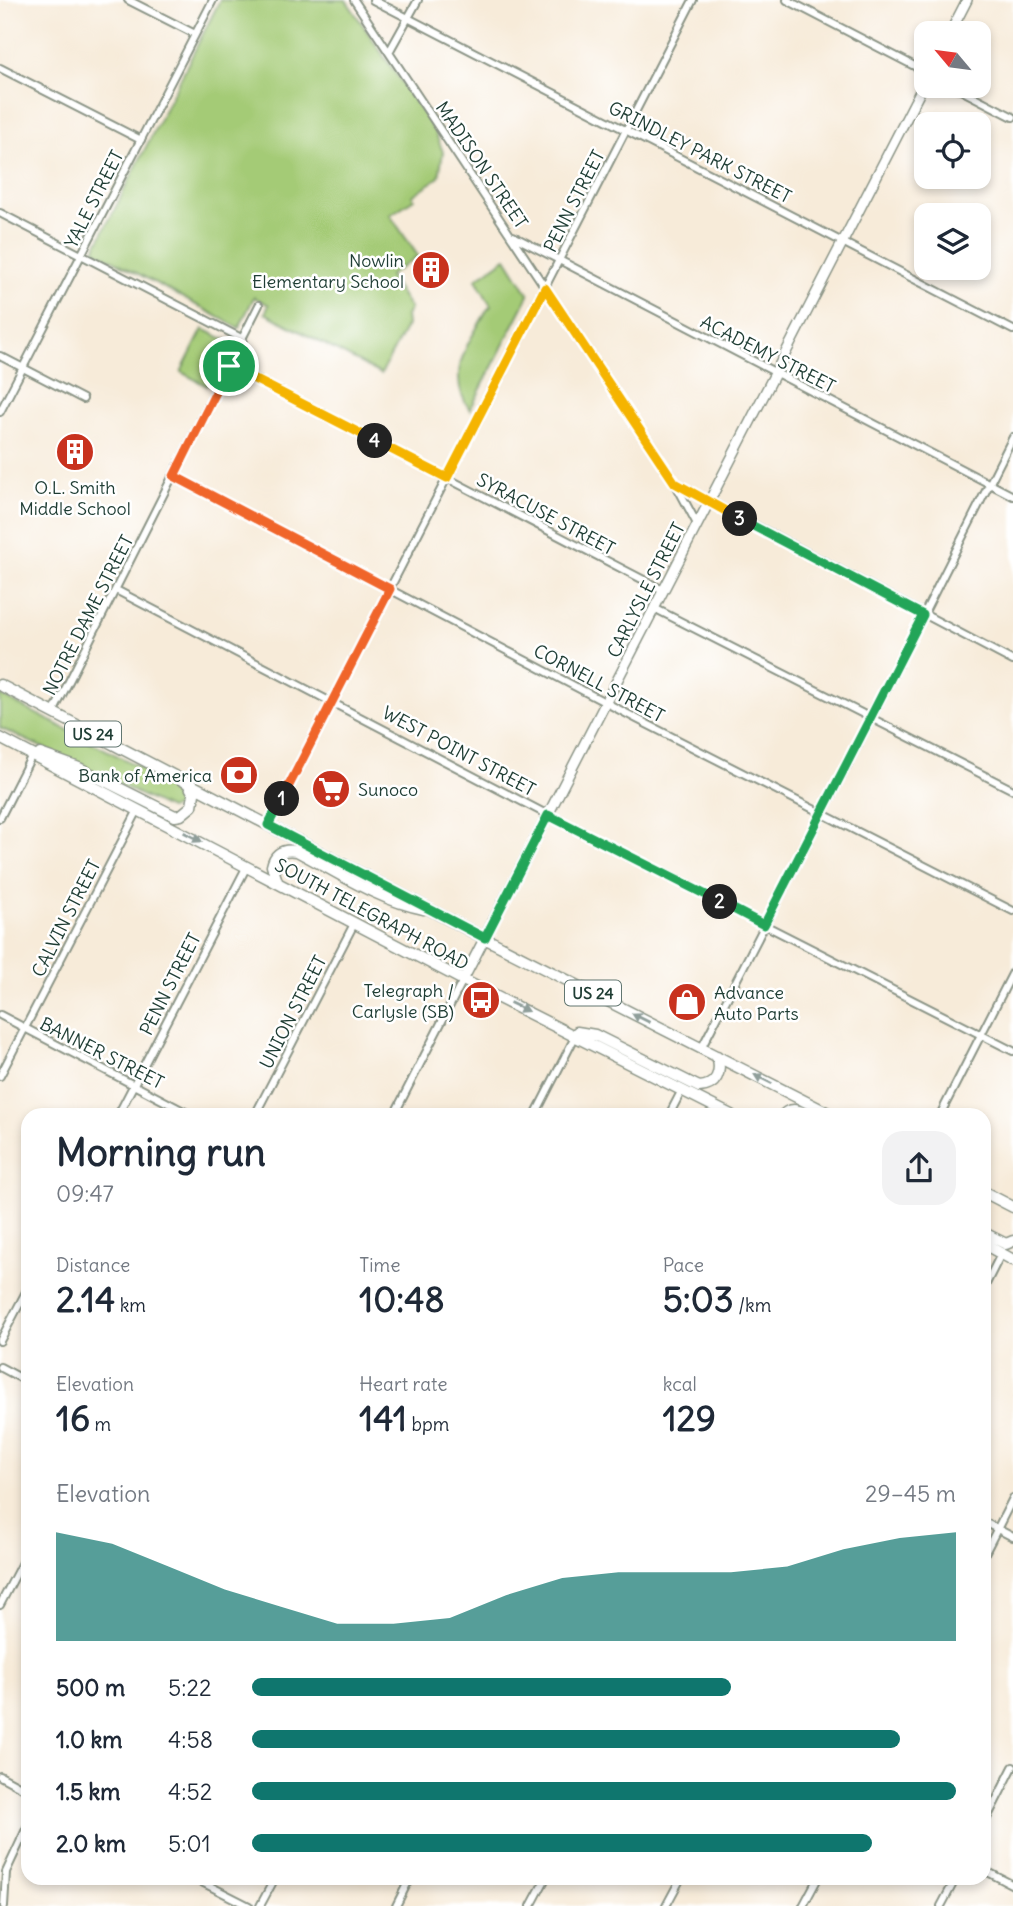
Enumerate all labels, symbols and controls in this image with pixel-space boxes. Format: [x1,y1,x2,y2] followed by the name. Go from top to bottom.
[914,21,990,98] north arrow
[914,21,991,280] map controls
[605,96,795,208] street label: GRINDLEY PARK STREET
[431,97,533,233] street label: MADISON STREET
[914,112,991,189] button: locate
[60,146,128,252] street label: YALE STREET
[538,146,610,256] street label: PENN STREET
[914,203,991,280] button: layers
[252,249,404,293] place label: Nowlin Elementary School
[410,249,452,291] building icon: Nowlin Elementary School
[697,310,839,398] street label: ACADEMY STREET
[199,336,259,396] pin
[210,347,248,385] icon: arrive
[358,424,392,458] pin: 4
[369,428,380,452] text: 4
[54,431,96,473] building icon: O.L. Smith Middle School
[473,468,619,560] street label: SYRACUSE STREET
[19,476,131,520] place label: O.L. Smith Middle School
[722,502,758,536] pin: 3
[734,506,745,530] text: 3
[602,518,690,662] street label: CARLYSLE STREET
[38,531,138,699] street label: NOTRE DAME STREET
[530,639,668,727] street label: CORNELL STREET
[378,701,540,801] street label: WEST POINT STREET
[65,722,121,747] road number: US 24
[218,754,260,796] bank icon: Bank of America
[78,764,212,787] place label: Bank of America
[310,768,352,810] supermarket icon: Sunoco
[358,778,418,801] place label: Sunoco
[264,782,300,816] pin: 1
[278,786,285,810] text: 1
[183,832,203,843] one-way arrow
[271,853,473,975] street label: SOUTH TELEGRAPH ROAD
[26,855,106,981] street label: CALVIN STREET
[702,884,738,920] pin: 2
[714,889,725,913] text: 2
[134,929,206,1039] street label: PENN STREET
[255,951,331,1073] street label: UNION STREET
[352,979,454,1023] place label: Telegraph / Carlysle (SB)
[460,979,502,1021] bus stop icon: Telegraph / Carlysle (SB)
[565,981,621,1006] road number: US 24
[666,981,708,1023] shop icon: Advance Auto Parts
[714,981,799,1025] place label: Advance Auto Parts
[509,1002,529,1013] one-way arrow
[36,1012,168,1094] street label: BANNER STREET
[631,1012,651,1023] one-way arrow
[753,1074,773,1085] one-way arrow
[56,1129,266,1176] text: Morning run
[882,1131,956,1205] button: share
[56,1179,114,1208] text: 09:47
[56,1253,130,1277] text: Distance
[359,1253,400,1277] text: Time
[663,1253,704,1277] text: Pace
[56,1277,115,1321] text: 2.14
[359,1277,445,1321] text: 10:48
[663,1277,734,1321] text: 5:03
[115,1293,146,1317] text: km
[734,1293,771,1317] text: /km
[56,1372,134,1396] text: Elevation
[359,1372,447,1396] text: Heart rate
[663,1372,697,1396] text: kcal
[56,1396,90,1440] text: 16
[359,1396,407,1440] text: 141
[663,1396,716,1440] text: 129
[90,1412,111,1436] text: m
[407,1412,450,1436] text: bpm
[56,1479,150,1508] text: Elevation
[865,1479,956,1508] text: 29–45 m
[56,1673,125,1702] text: 500 m
[168,1673,212,1702] text: 5:22
[56,1725,122,1754] text: 1.0 km
[168,1725,213,1754] text: 4:58
[56,1777,121,1806] text: 1.5 km
[168,1777,212,1806] text: 4:52
[56,1829,126,1858] text: 2.0 km
[168,1829,211,1858] text: 5:01

